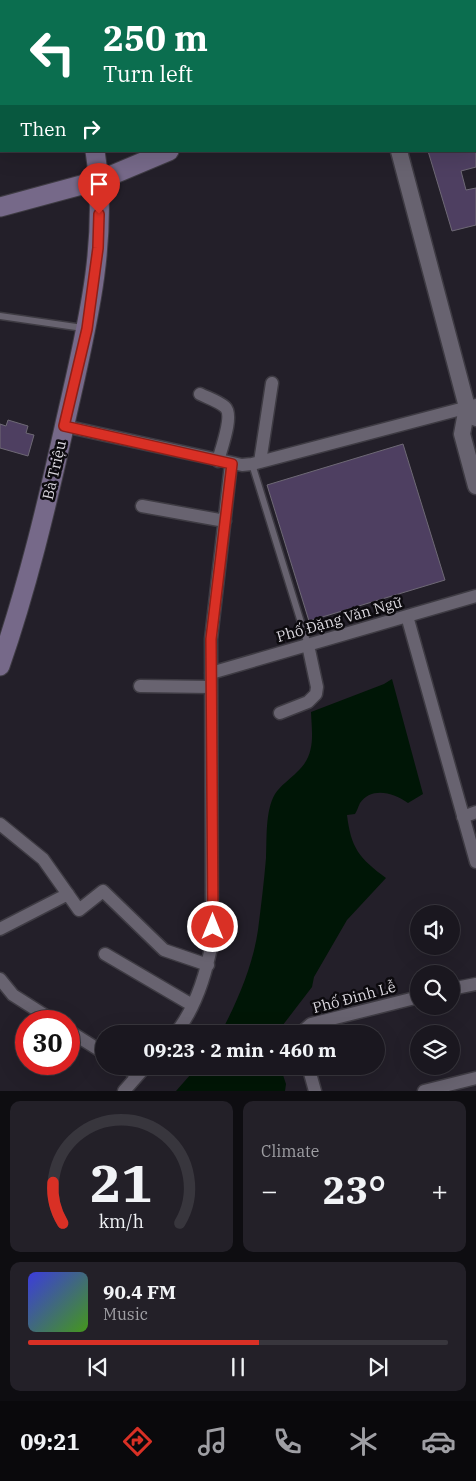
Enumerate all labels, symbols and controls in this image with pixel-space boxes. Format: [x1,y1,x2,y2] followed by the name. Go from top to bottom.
[103,15,208,61] text: 250 m
[20,20,85,85] icon: left
[103,59,193,88] text: Turn left
[77,115,105,143] icon: right
[20,117,67,141] text: Then
[78,163,120,214] pin
[85,170,113,198] icon: arrive
[38,439,70,501] street label: Bà Triệu
[274,592,405,646] street label: Phố Đặng Văn Ngữ
[186,900,238,952] position arrow
[410,905,460,1075] map controls
[410,905,460,955] button: sound
[410,965,460,1015] button: search
[310,977,398,1017] street label: Phố Đinh Lễ
[15,1010,80,1075] speed limit sign: 30
[410,1025,460,1075] button: layers
[144,1038,336,1062] text: 09:23 · 2 min · 460 m
[261,1141,319,1161] text: Climate
[90,1149,153,1216] text: 21
[323,1165,386,1214] text: 23°
[261,1172,278,1209] text: −
[431,1172,448,1209] text: +
[99,1210,144,1233] text: km/h
[103,1280,176,1304] text: 90.4 FM
[103,1304,148,1324] text: Music
[84,1353,112,1381] icon: previous
[224,1353,252,1381] icon: pause
[364,1353,392,1381] icon: next
[120,1424,155,1459] icon: directions
[195,1424,230,1459] icon: music
[270,1424,305,1459] icon: phone
[346,1424,381,1459] icon: climate
[421,1424,456,1459] icon: car
[20,1427,80,1456] text: 09:21

